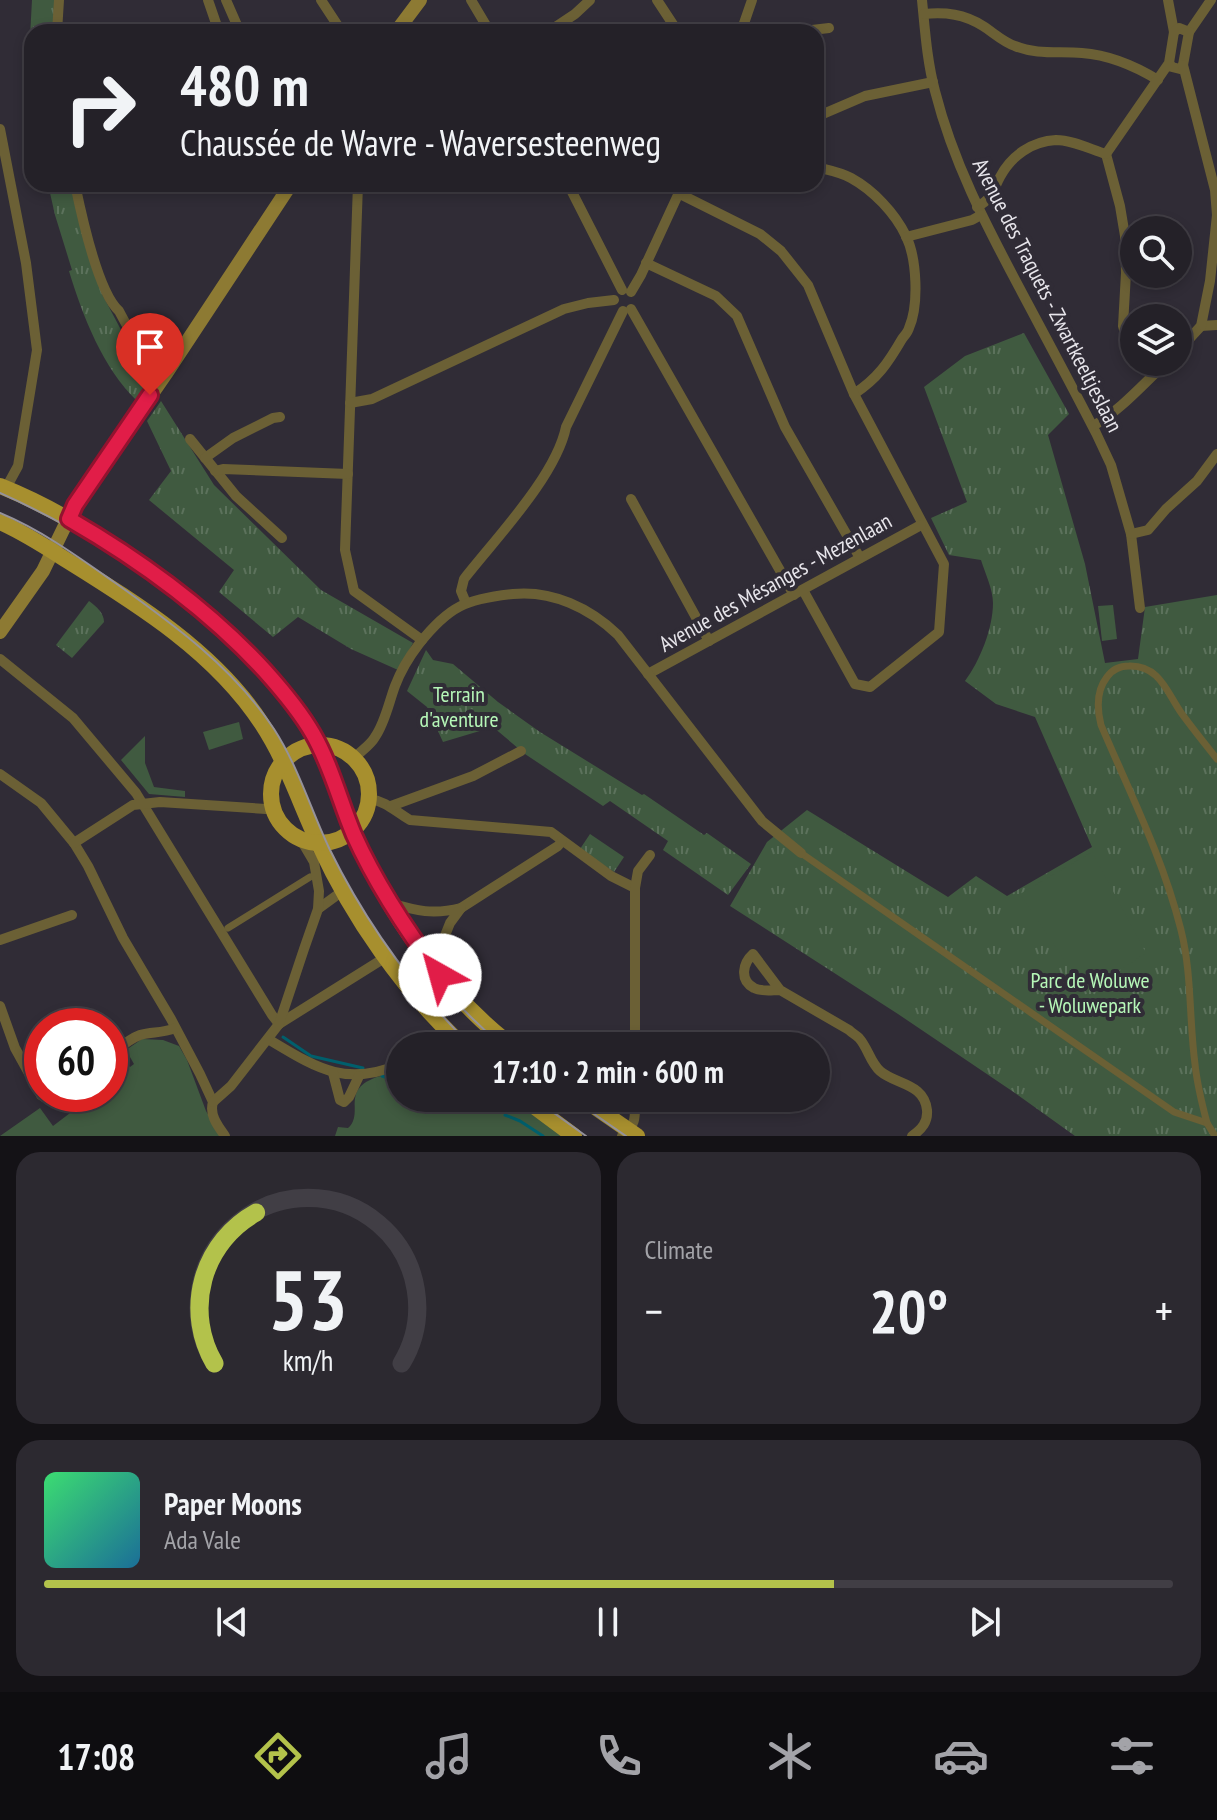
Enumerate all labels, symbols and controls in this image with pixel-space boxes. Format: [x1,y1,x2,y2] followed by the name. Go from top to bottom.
[180,49,309,121] text: 480 m
[48,56,152,160] icon: right
[180,119,661,166] text: Chaussée de Wavre - Waversesteenweg
[967,154,1129,436] street label: Avenue des Traquets - Zwartkeeltjeslaan
[1120,216,1192,376] map controls
[1120,216,1192,288] button: search
[1120,304,1192,376] button: layers
[116,313,184,395] pin
[128,325,172,369] icon: arrive
[654,506,896,658] street label: Avenue des Mésanges - Mezenlaan
[419,680,499,733] park label: Terrain d'aventure
[398,933,482,1017] position arrow
[1030,966,1150,1019] park label: Parc de Woluwe - Woluwepark
[24,1008,128,1112] speed limit sign: 60
[492,1052,724,1091] text: 17:10 · 2 min · 600 m
[645,1233,713,1266] text: Climate
[268,1245,348,1353] text: 53
[869,1272,948,1350] text: 20°
[645,1282,663,1339] text: −
[1155,1282,1173,1339] text: +
[283,1342,334,1379] text: km/h
[164,1484,302,1523] text: Paper Moons
[164,1523,241,1556] text: Ada Vale
[210,1600,254,1644] icon: previous
[586,1600,630,1644] icon: pause
[963,1600,1007,1644] icon: next
[250,1728,306,1784] icon: directions
[421,1728,477,1784] icon: music
[591,1728,647,1784] icon: phone
[762,1728,818,1784] icon: climate
[933,1728,989,1784] icon: car
[1104,1728,1160,1784] icon: filters
[57,1733,135,1780] text: 17:08

